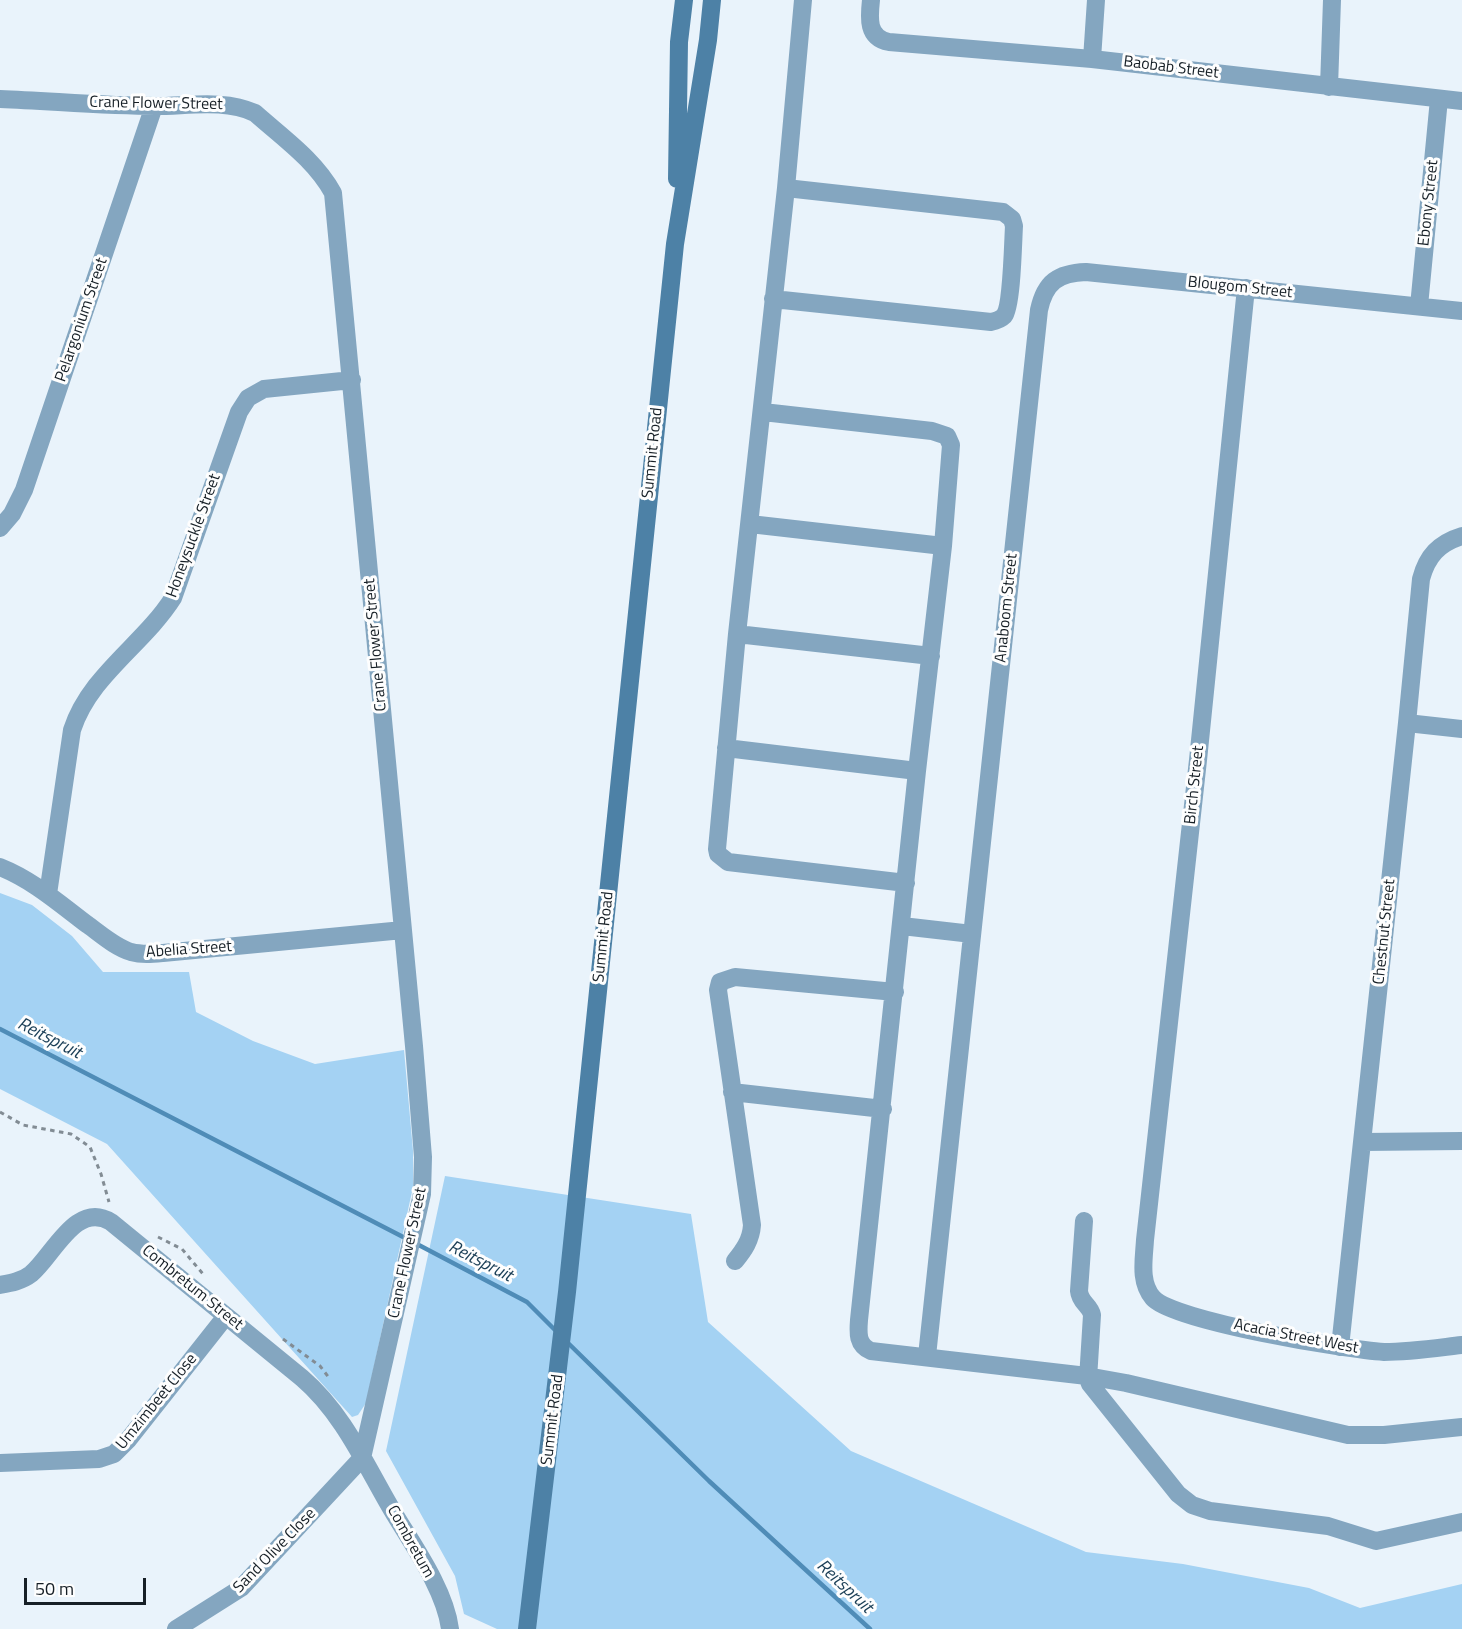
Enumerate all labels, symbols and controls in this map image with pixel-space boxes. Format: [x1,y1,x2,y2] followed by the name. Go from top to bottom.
[1122,53,1220,83] street label: Baobab Street
[89,93,223,115] street label: Crane Flower Street
[1415,159,1443,247] street label: Ebony Street
[52,255,112,385] street label: Pelargonium Street
[1187,273,1293,303] street label: Blougom Street
[639,407,667,499] street label: Summit Road
[163,471,225,601] street label: Honeysuckle Street
[992,552,1022,664] street label: Anaboom Street
[361,578,391,712] street label: Crane Flower Street
[1181,745,1209,825] street label: Birch Street
[1370,878,1400,986] street label: Chestnut Street
[590,891,618,983] street label: Summit Road
[145,937,233,963] street label: Abelia Street
[14,1014,84,1064] water label: Reitspruit
[385,1186,431,1320] street label: Crane Flower Street
[445,1237,515,1287] water label: Reitspruit
[138,1241,246,1335] street label: Combretum Street
[1232,1316,1360,1358] street label: Acacia Street West
[112,1350,202,1454] street label: Umzimbeet Close
[538,1374,568,1466] street label: Summit Road
[382,1503,438,1581] street label: Combretum
[230,1505,320,1597] street label: Sand Olive Close
[812,1556,876,1618] water label: Reitspruit
[27,1566,148,1604] scale bar
[35,1575,74,1602] text: 50 m

